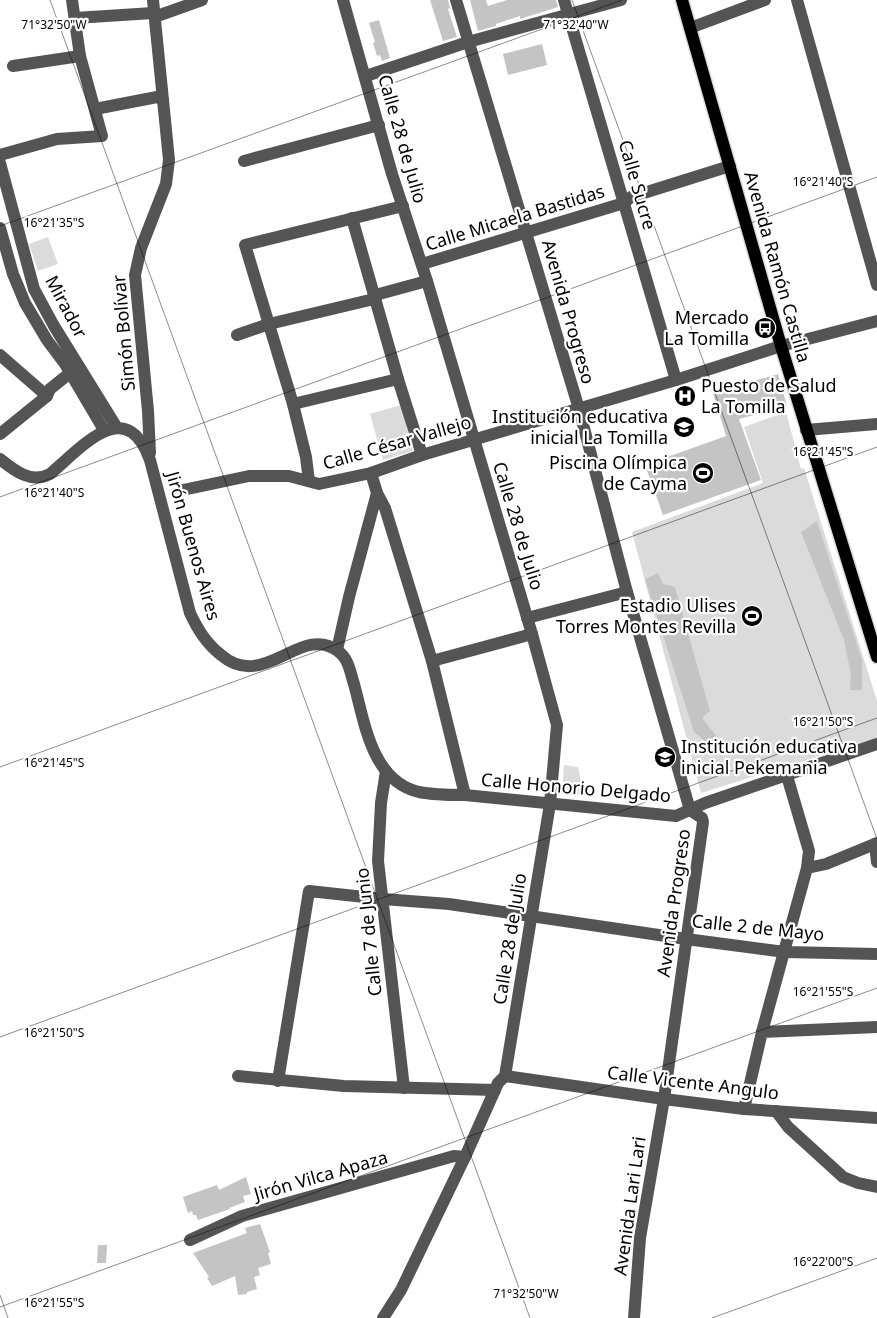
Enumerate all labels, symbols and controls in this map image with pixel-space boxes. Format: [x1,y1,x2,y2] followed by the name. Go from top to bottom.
[21,16,87,33] text: 71°32'50"W
[543,16,609,33] text: 71°32'40"W
[373,72,433,206] street label: Calle 28 de Julio
[614,137,662,232] street label: Calle Sucre
[739,168,817,365] street label: Avenida Ramón Castilla
[793,173,854,190] text: 16°21'40"S
[422,178,607,256] street label: Calle Micaela Bastidas
[24,214,85,231] text: 16°21'35"S
[537,237,601,387] street label: Avenida Progreso
[40,271,94,342] street label: Mirador
[106,273,140,392] street label: Simón Bolívar
[664,305,749,350] place label: Mercado La Tomilla
[753,316,777,340] bus stop icon: Mercado La Tomilla
[701,373,837,418] place label: Puesto de Salud La Tomilla
[673,384,697,408] hospital icon: Puesto de Salud La Tomilla
[492,404,668,449] place label: Institución educativa inicial La Tomilla
[320,409,474,475] street label: Calle César Vallejo
[672,415,696,439] school or university icon: Institución educativa inicial La Tomilla
[793,443,854,460] text: 16°21'45"S
[549,450,687,495] place label: Piscina Olímpica de Cayma
[488,459,550,593] street label: Calle 28 de Julio
[691,461,715,485] sports icon: Piscina Olímpica de Cayma
[161,467,227,623] street label: Jirón Buenos Aires
[24,484,85,501] text: 16°21'40"S
[556,593,736,638] place label: Estadio Ulises Torres Montes Revilla
[740,604,764,628] sports icon: Estadio Ulises Torres Montes Revilla
[793,713,854,730] text: 16°21'50"S
[681,734,857,779] place label: Institución educativa inicial Pekemania
[653,745,677,769] school or university icon: Institución educativa inicial Pekemania
[24,754,85,771] text: 16°21'45"S
[480,767,672,807] street label: Calle Honorio Delgado
[651,827,695,978] street label: Avenida Progreso
[349,867,387,998] street label: Calle 7 de Junio
[487,871,531,1006] street label: Calle 28 de Julio
[691,908,825,946] street label: Calle 2 de Mayo
[793,983,854,1000] text: 16°21'55"S
[24,1024,85,1041] text: 16°21'50"S
[606,1060,780,1104] street label: Calle Vicente Angulo
[607,1135,651,1277] street label: Avenida Lari Lari
[249,1144,390,1206] street label: Jirón Vilca Apaza
[793,1253,854,1270] text: 16°22'00"S
[493,1285,559,1302] text: 71°32'50"W
[24,1294,85,1311] text: 16°21'55"S

